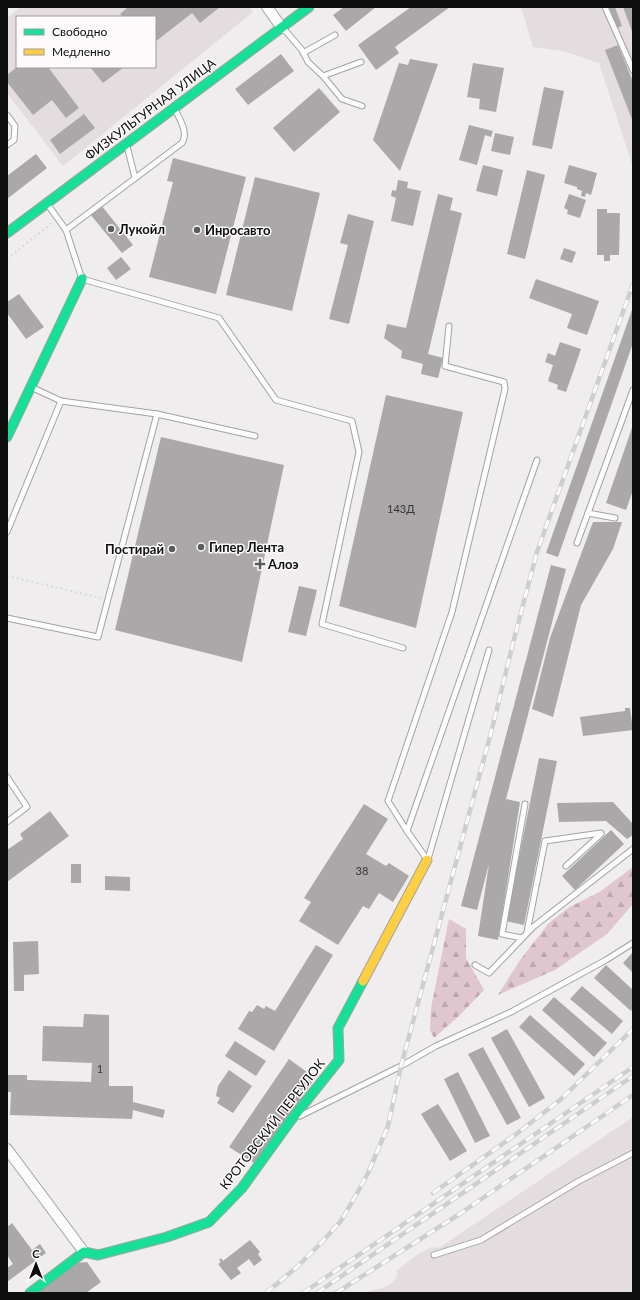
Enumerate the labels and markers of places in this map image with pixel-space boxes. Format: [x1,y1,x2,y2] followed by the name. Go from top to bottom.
[118,221,165,237] place label: Лукойл
[205,222,271,238] place label: Инросавто
[106,224,116,234] marker: Лукойл
[192,225,202,235] marker: Инросавто
[209,539,284,555] place label: Гипер Лента
[105,541,164,557] place label: Постирай
[196,542,206,552] marker: Гипер Лента
[167,544,177,554] marker: Постирай
[267,556,299,572] place label: Алоэ
[255,559,265,569] marker: Алоэ

